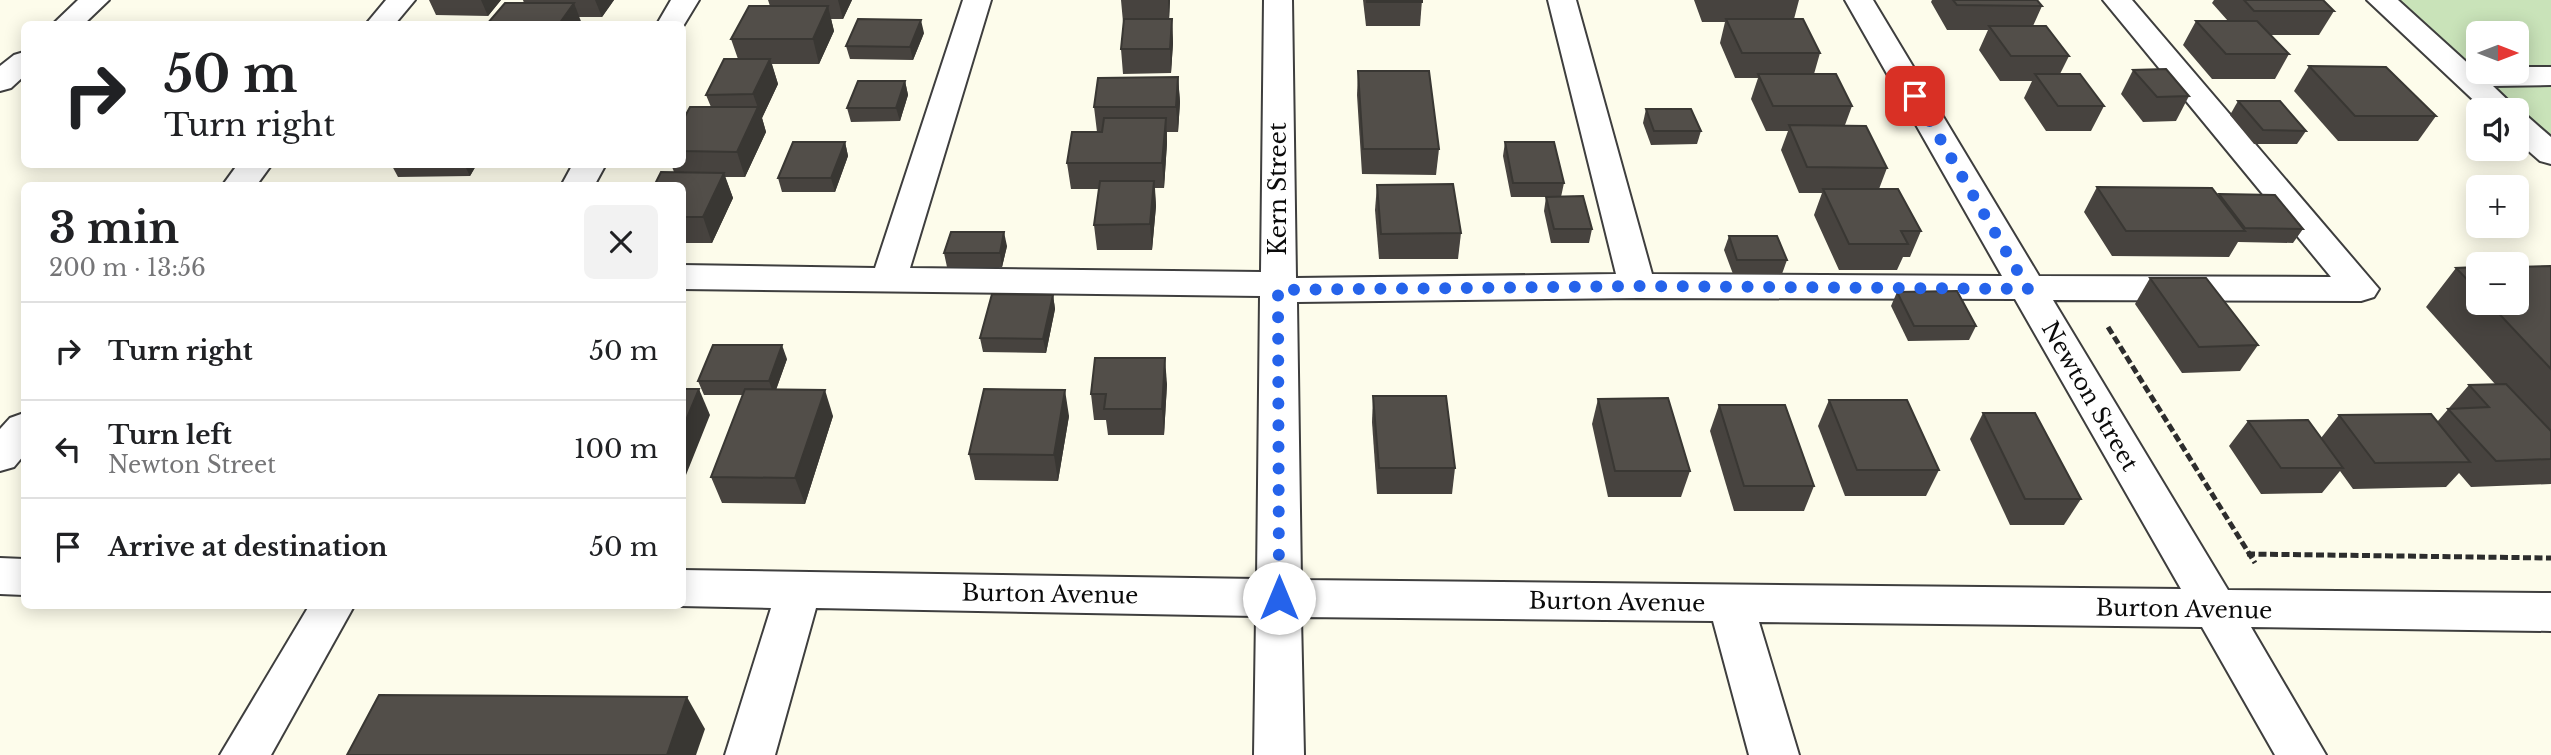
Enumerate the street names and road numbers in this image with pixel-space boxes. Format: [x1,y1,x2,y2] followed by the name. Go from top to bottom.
[1264,122,1292,256] street label: Kern Street
[2036,316,2144,476] street label: Newton Street
[961,578,1139,610] street label: Burton Avenue
[1528,586,1706,618] street label: Burton Avenue
[2095,593,2273,625] street label: Burton Avenue

